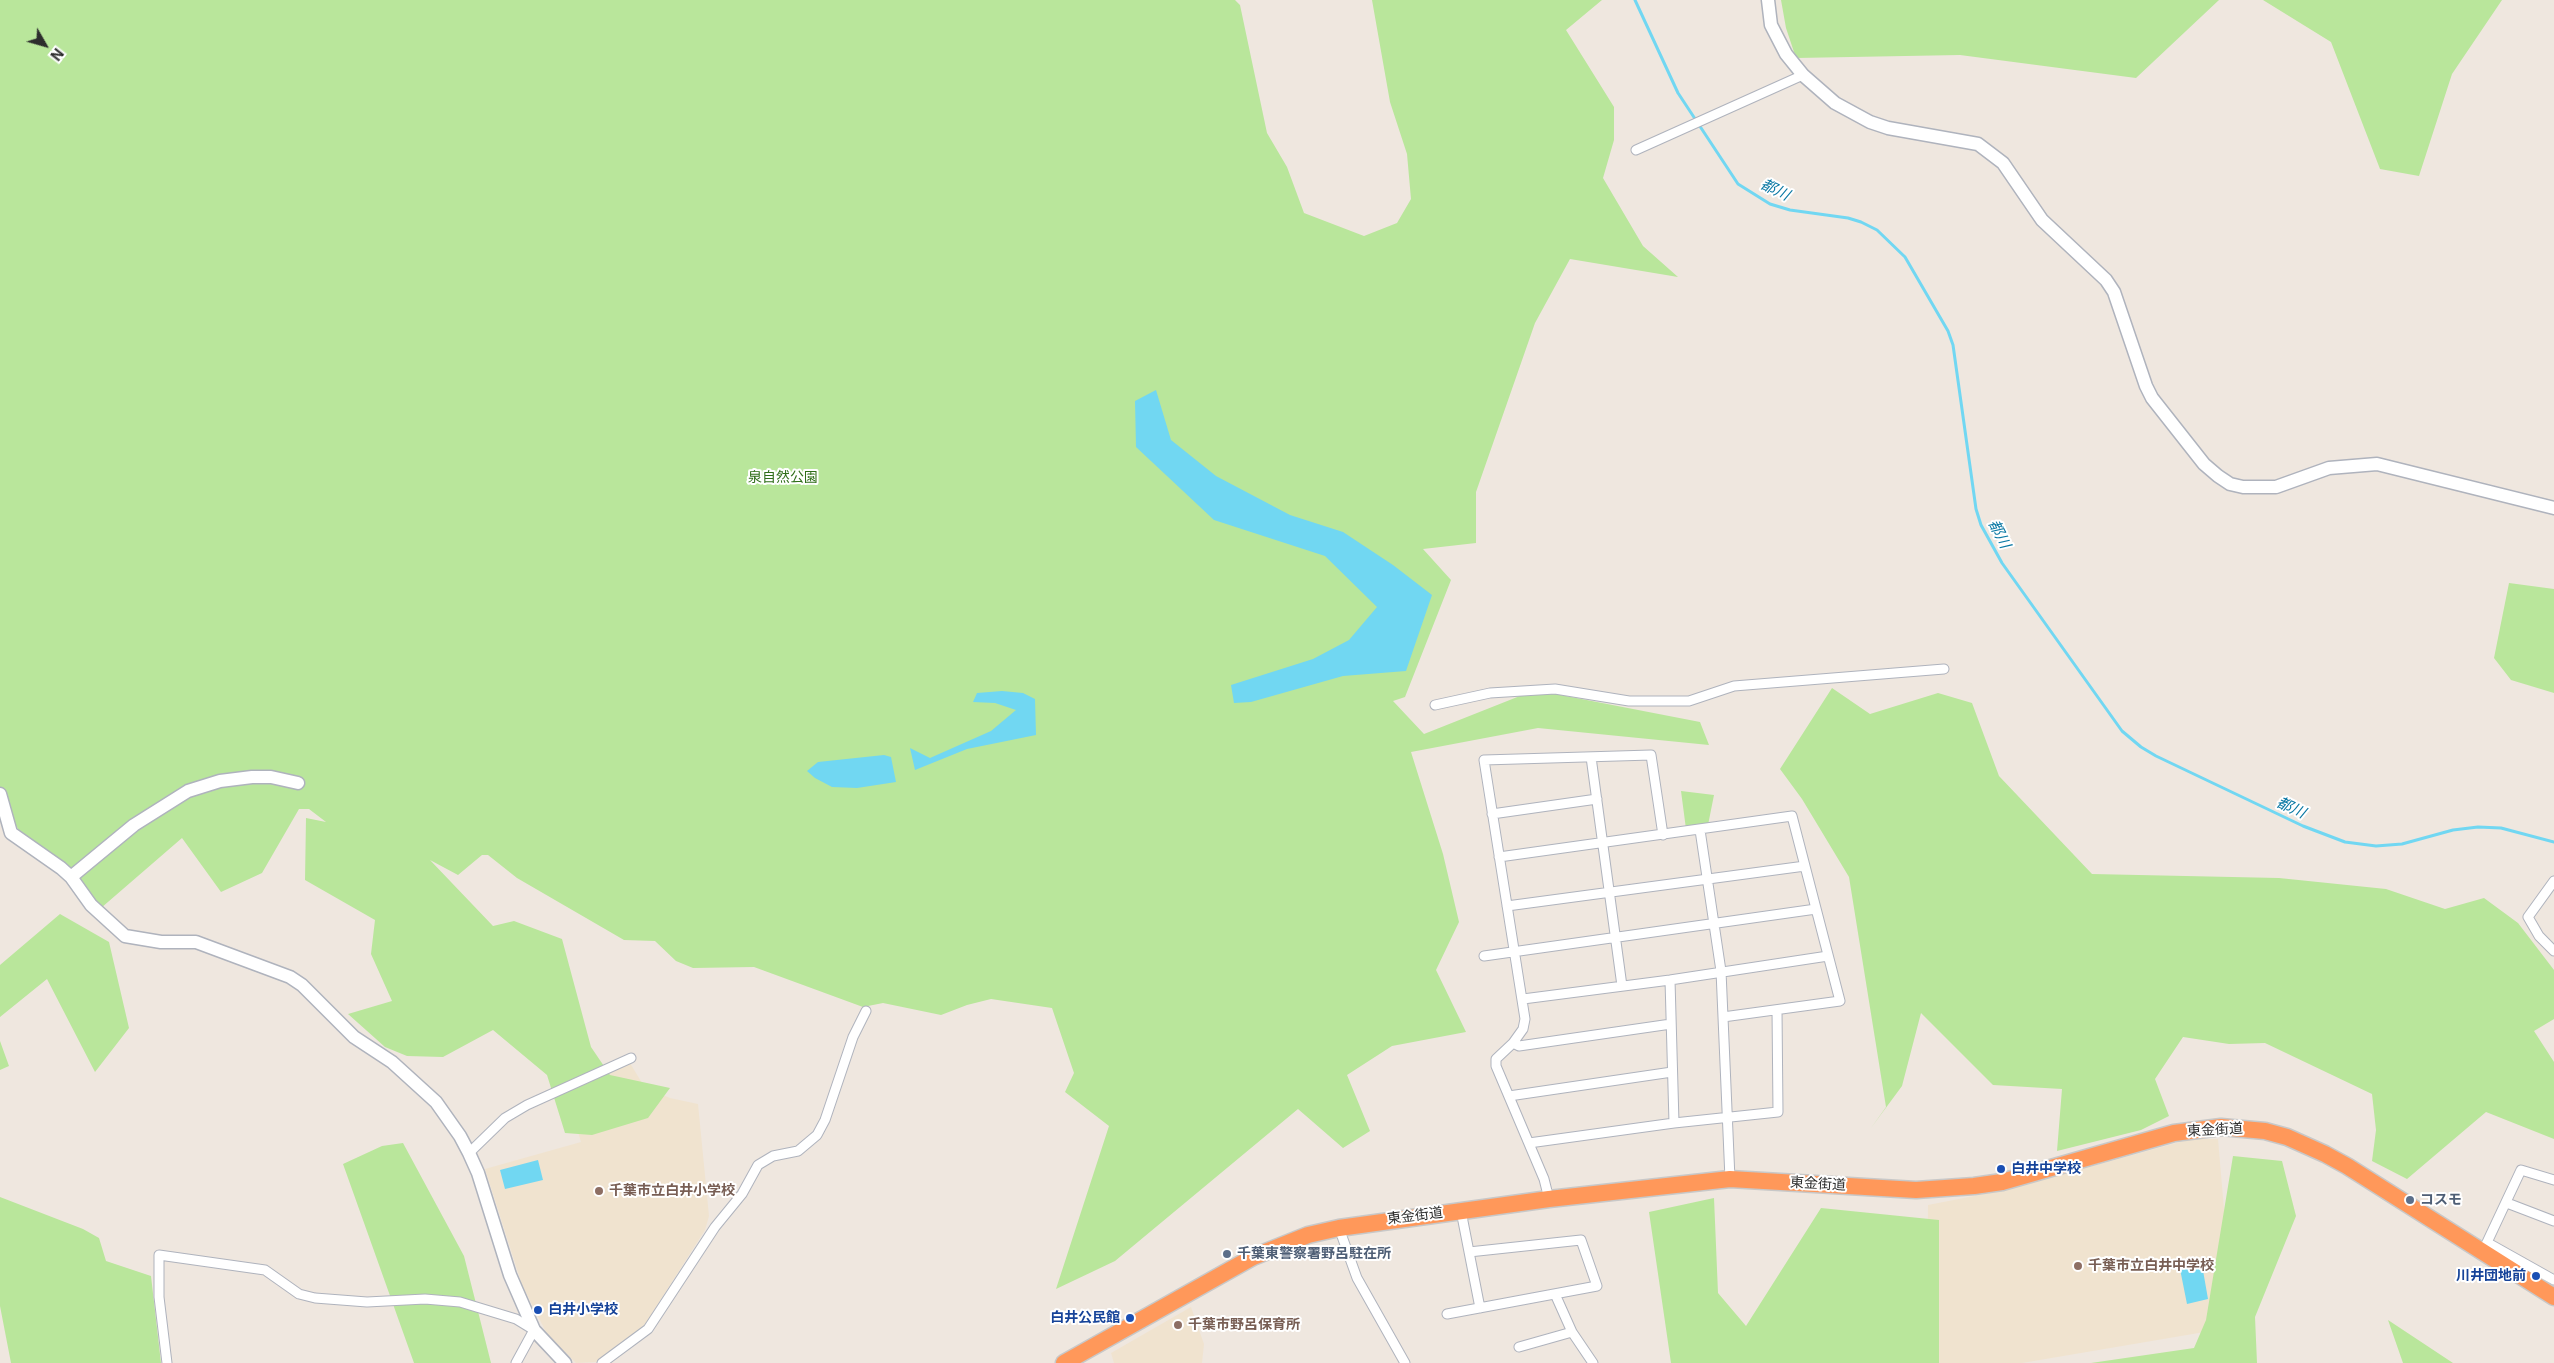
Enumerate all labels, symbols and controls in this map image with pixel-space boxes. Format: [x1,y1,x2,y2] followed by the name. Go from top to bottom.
[20,20,70,70] north arrow
[47,45,67,64] text: N
[1758,175,1792,205] water label: 都川
[748,470,818,486] park label: 泉自然公園
[1984,517,2014,551] water label: 都川
[2274,794,2308,822] water label: 都川
[2187,1120,2243,1140] street label: 東金街道
[2011,1161,2081,1177] place label: 白井中学校
[1995,1163,2007,1175] marker: 白井中学校
[1790,1174,1846,1194] street label: 東金街道
[609,1183,735,1199] place label: 千葉市立白井小学校
[593,1185,605,1197] marker: 千葉市立白井小学校
[2420,1192,2462,1208] place label: コスモ
[2404,1194,2416,1206] marker: コスモ
[1386,1204,1444,1228] street label: 東金街道
[1237,1246,1391,1262] place label: 千葉東警察署野呂駐在所
[1221,1248,1233,1260] marker: 千葉東警察署野呂駐在所
[2088,1258,2214,1274] place label: 千葉市立白井中学校
[2072,1260,2084,1272] marker: 千葉市立白井中学校
[2456,1268,2526,1284] place label: 川井団地前
[2530,1270,2542,1282] marker: 川井団地前
[548,1302,618,1318] place label: 白井小学校
[532,1304,544,1316] marker: 白井小学校
[1050,1310,1120,1326] place label: 白井公民館
[1124,1312,1136,1324] marker: 白井公民館
[1188,1317,1300,1333] place label: 千葉市野呂保育所
[1172,1319,1184,1331] marker: 千葉市野呂保育所

